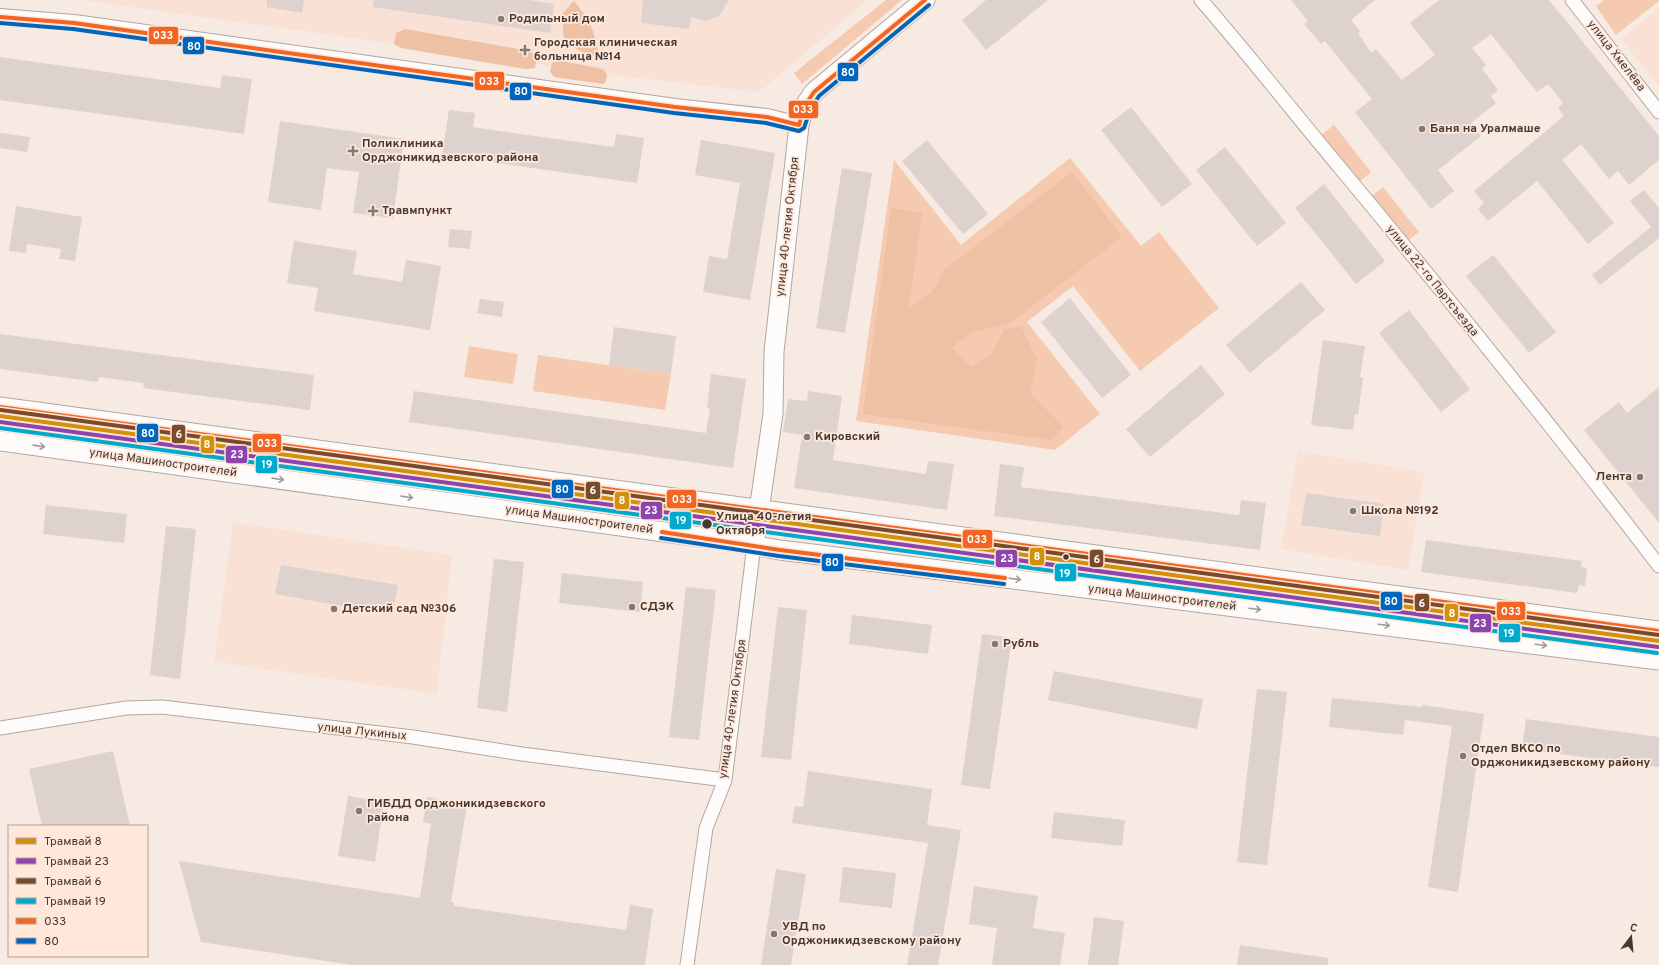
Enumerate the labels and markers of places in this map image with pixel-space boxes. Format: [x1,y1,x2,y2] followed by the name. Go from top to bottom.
[509,11,605,27] place label: Родильный дом
[496,14,506,24] marker: Родильный дом
[534,35,677,65] place label: Городская клиническая больница №14
[519,44,531,56] marker: Городская клиническая больница №14
[1430,121,1541,137] place label: Баня на Уралмаше
[1417,124,1427,134] marker: Баня на Уралмаше
[362,136,538,166] place label: Поликлиника Орджоникидзевского района
[347,145,359,157] marker: Поликлиника Орджоникидзевского района
[382,203,452,219] place label: Травмпункт
[367,205,379,217] marker: Травмпункт
[815,429,880,445] place label: Кировский
[802,432,812,442] marker: Кировский
[1596,469,1632,485] place label: Лента
[1635,472,1645,482] marker: Лента
[1361,503,1439,519] place label: Школа №192
[1348,506,1358,516] marker: Школа №192
[716,509,812,539] place label: Улица 40-летия Октября
[700,517,714,531] marker: Улица 40-летия Октября
[1061,552,1071,562] unlabelled marker
[640,599,675,615] place label: СДЭК
[342,601,456,617] place label: Детский сад №306
[627,602,637,612] marker: СДЭК
[329,604,339,614] marker: Детский сад №306
[1003,636,1039,652] place label: Рубль
[990,639,1000,649] marker: Рубль
[1471,741,1651,771] place label: Отдел ВКСО по Орджоникидзевскому району
[1458,751,1468,761] marker: Отдел ВКСО по Орджоникидзевскому району
[367,796,546,826] place label: ГИБДД Орджоникидзевского района
[354,806,364,816] marker: ГИБДД Орджоникидзевского района
[782,919,962,949] place label: УВД по Орджоникидзевскому району
[769,929,779,939] marker: УВД по Орджоникидзевскому району

